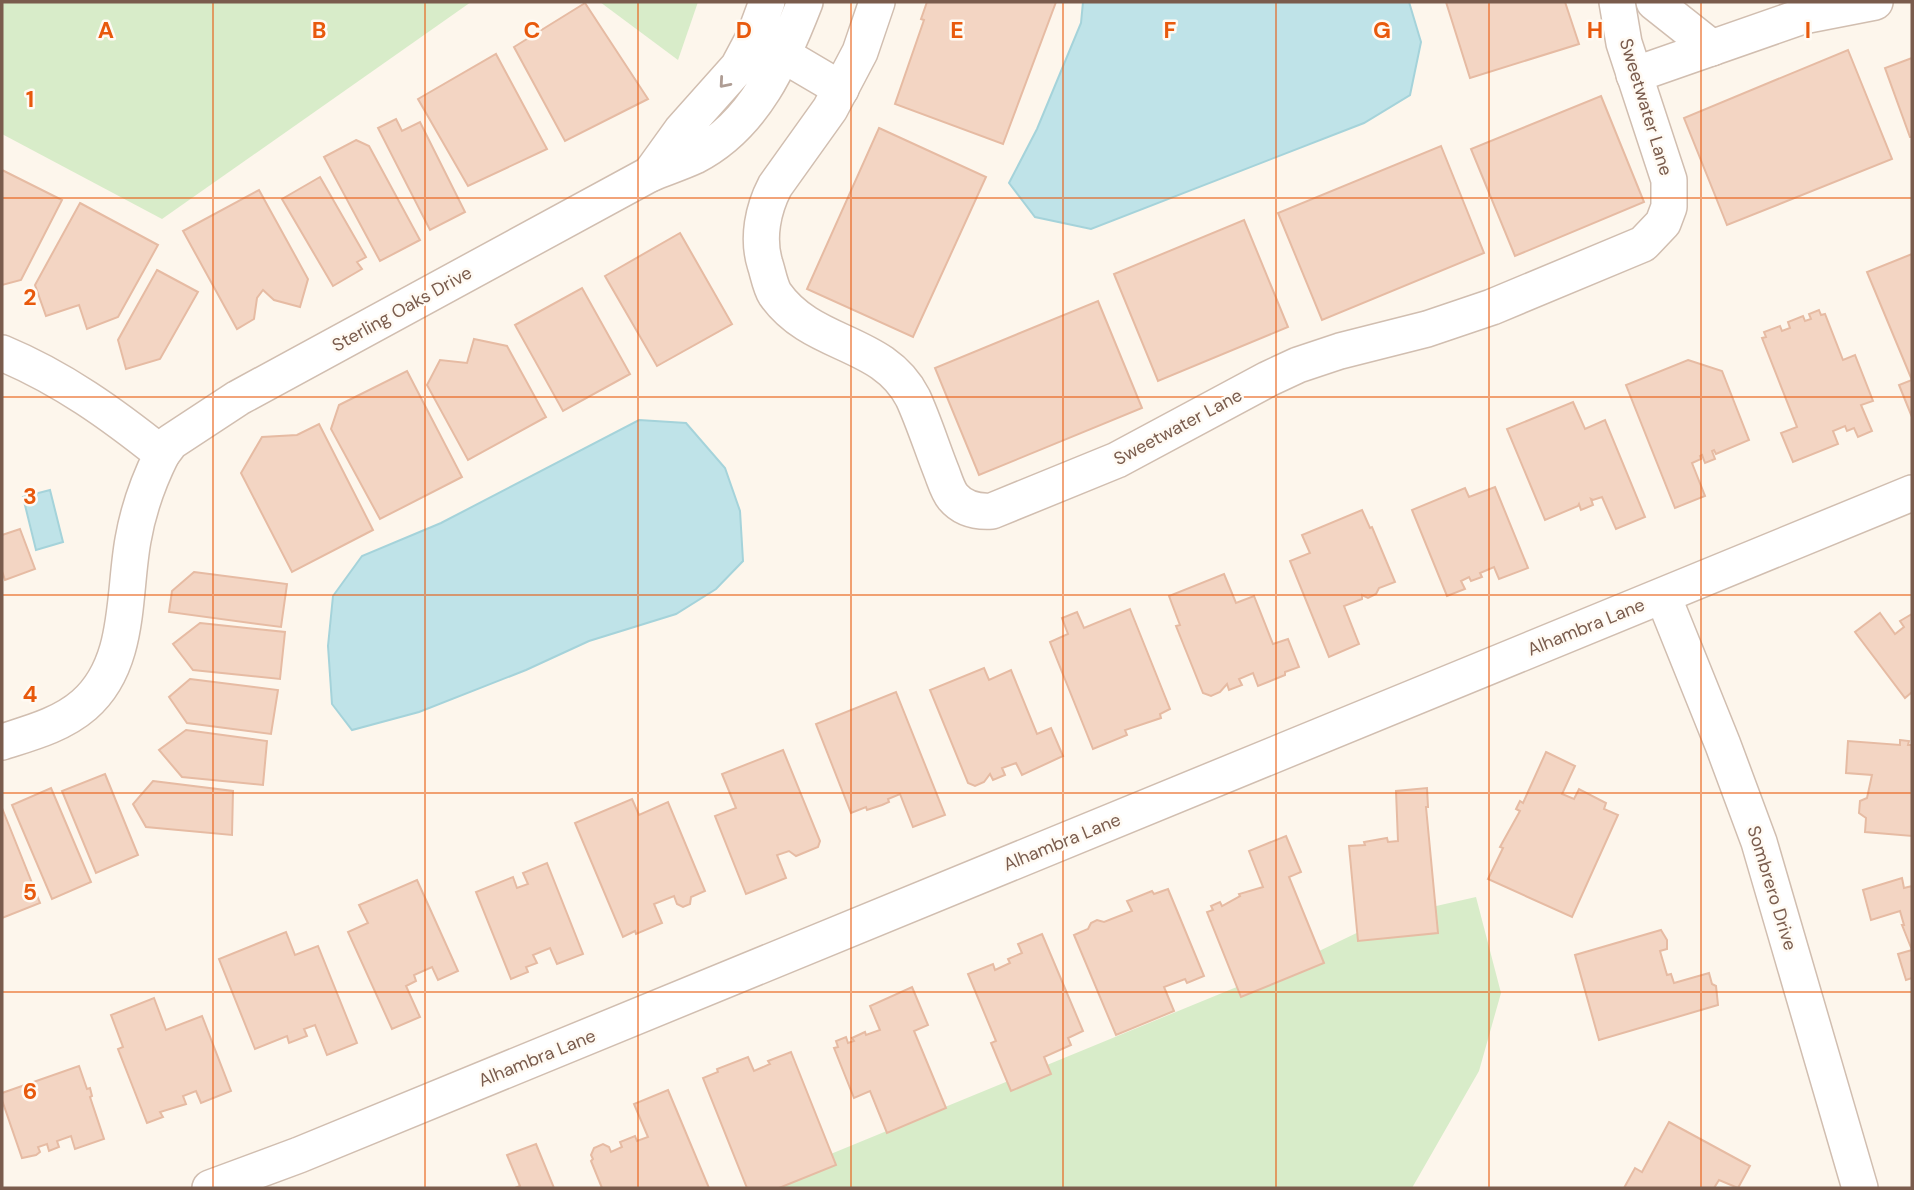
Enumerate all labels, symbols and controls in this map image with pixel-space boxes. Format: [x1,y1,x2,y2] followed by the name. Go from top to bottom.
[98,15,114,45] text: A
[312,15,326,45] text: B
[524,15,540,45] text: C
[736,15,752,45] text: D
[950,15,964,45] text: E
[1164,15,1177,45] text: F
[1373,15,1391,45] text: G
[1587,15,1603,45] text: H
[1805,15,1811,45] text: I
[1614,35,1678,179] street label: Sweetwater Lane
[720,75,732,88] one-way arrow
[26,84,34,114] text: 1
[328,261,476,357] street label: Sterling Oaks Drive
[23,282,37,312] text: 2
[1110,383,1246,471] street label: Sweetwater Lane
[23,481,37,511] text: 3
[1524,593,1648,661] street label: Alhambra Lane
[23,679,38,709] text: 4
[1000,808,1124,876] street label: Alhambra Lane
[1742,823,1802,953] street label: Sombrero Drive
[23,877,37,907] text: 5
[475,1024,599,1092] street label: Alhambra Lane
[23,1076,37,1106] text: 6

